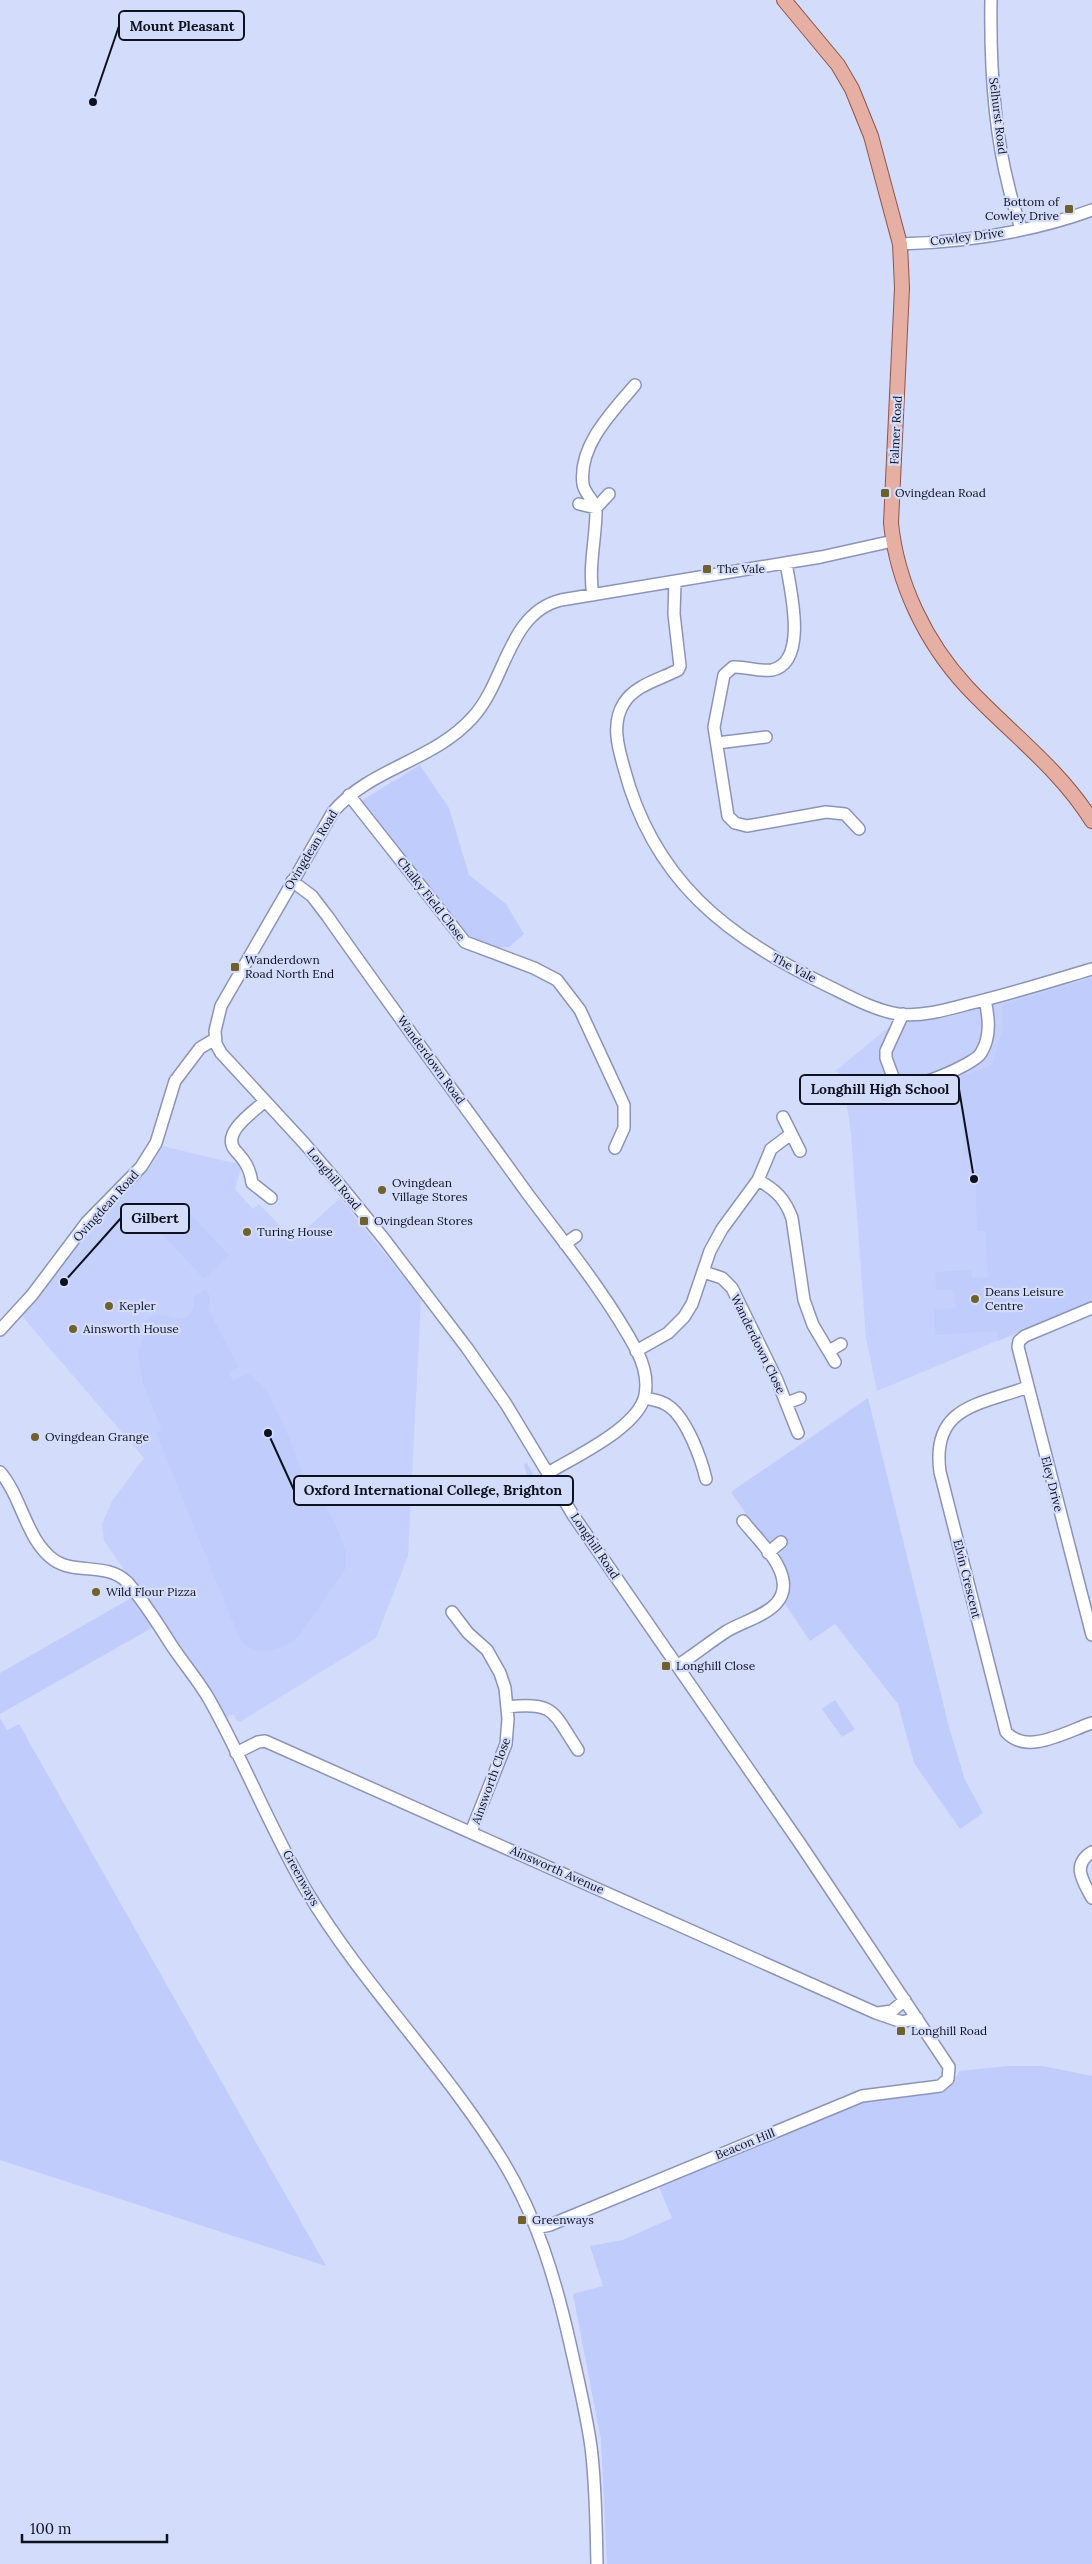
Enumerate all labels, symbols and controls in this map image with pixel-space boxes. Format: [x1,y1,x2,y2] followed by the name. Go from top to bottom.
[119,11,244,40] callout: Mount Pleasant
[129,17,235,35] text: Mount Pleasant
[986,77,1011,155] street label: Selhurst Road
[985,194,1060,223] place label: Bottom of Cowley Drive
[1063,203,1075,215] marker: Bottom of Cowley Drive
[929,224,1005,248] street label: Cowley Drive
[886,395,905,465] street label: Falmer Road
[895,485,986,500] place label: Ovingdean Road
[879,487,891,499] marker: Ovingdean Road
[717,561,766,576] place label: The Vale
[701,563,713,575] marker: The Vale
[281,807,340,893] street label: Ovingdean Road
[394,854,469,944] street label: Chalky Field Close
[770,950,819,986] street label: The Vale
[245,952,334,981] place label: Wanderdown Road North End
[229,961,241,973] marker: Wanderdown Road North End
[394,1013,469,1107] street label: Wanderdown Road
[800,1075,959,1104] callout: Longhill High School
[811,1080,950,1098] text: Longhill High School
[304,1145,365,1213] street label: Longhill Road
[70,1167,142,1244] street label: Ovingdean Road
[391,1175,468,1204] place label: Ovingdean Village Stores
[376,1184,388,1196] marker: Ovingdean Village Stores
[121,1204,189,1233] callout: Gilbert
[131,1209,179,1227] text: Gilbert
[374,1213,473,1228] place label: Ovingdean Stores
[358,1215,370,1227] marker: Ovingdean Stores
[257,1224,333,1239] place label: Turing House
[241,1226,253,1238] marker: Turing House
[985,1284,1064,1313] place label: Deans Leisure Centre
[728,1292,789,1396] street label: Wanderdown Close
[969,1293,981,1305] marker: Deans Leisure Centre
[119,1298,156,1313] place label: Kepler
[103,1300,115,1312] marker: Kepler
[82,1321,179,1336] place label: Ainsworth House
[67,1323,79,1335] marker: Ainsworth House
[45,1429,149,1444] place label: Ovingdean Grange
[29,1431,41,1443] marker: Ovingdean Grange
[1038,1455,1067,1514] street label: Eley Drive
[294,1476,573,1505] callout: Oxford International College, Brighton
[304,1481,562,1499] text: Oxford International College, Brighton
[568,1510,623,1582] street label: Longhill Road
[950,1538,985,1620] street label: Elvin Crescent
[106,1584,196,1599] place label: Wild Flour Pizza
[90,1586,102,1598] marker: Wild Flour Pizza
[676,1658,756,1673] place label: Longhill Close
[660,1660,672,1672] marker: Longhill Close
[468,1735,513,1827] street label: Ainsworth Close
[507,1842,607,1897] street label: Ainsworth Avenue
[280,1847,323,1909] street label: Greenways
[911,2023,987,2038] place label: Longhill Road
[895,2025,907,2037] marker: Longhill Road
[713,2125,777,2162] street label: Beacon Hill
[532,2212,594,2227] place label: Greenways
[516,2214,528,2226] marker: Greenways
[22,2512,168,2544] scale bar
[30,2519,71,2538] text: 100 m

